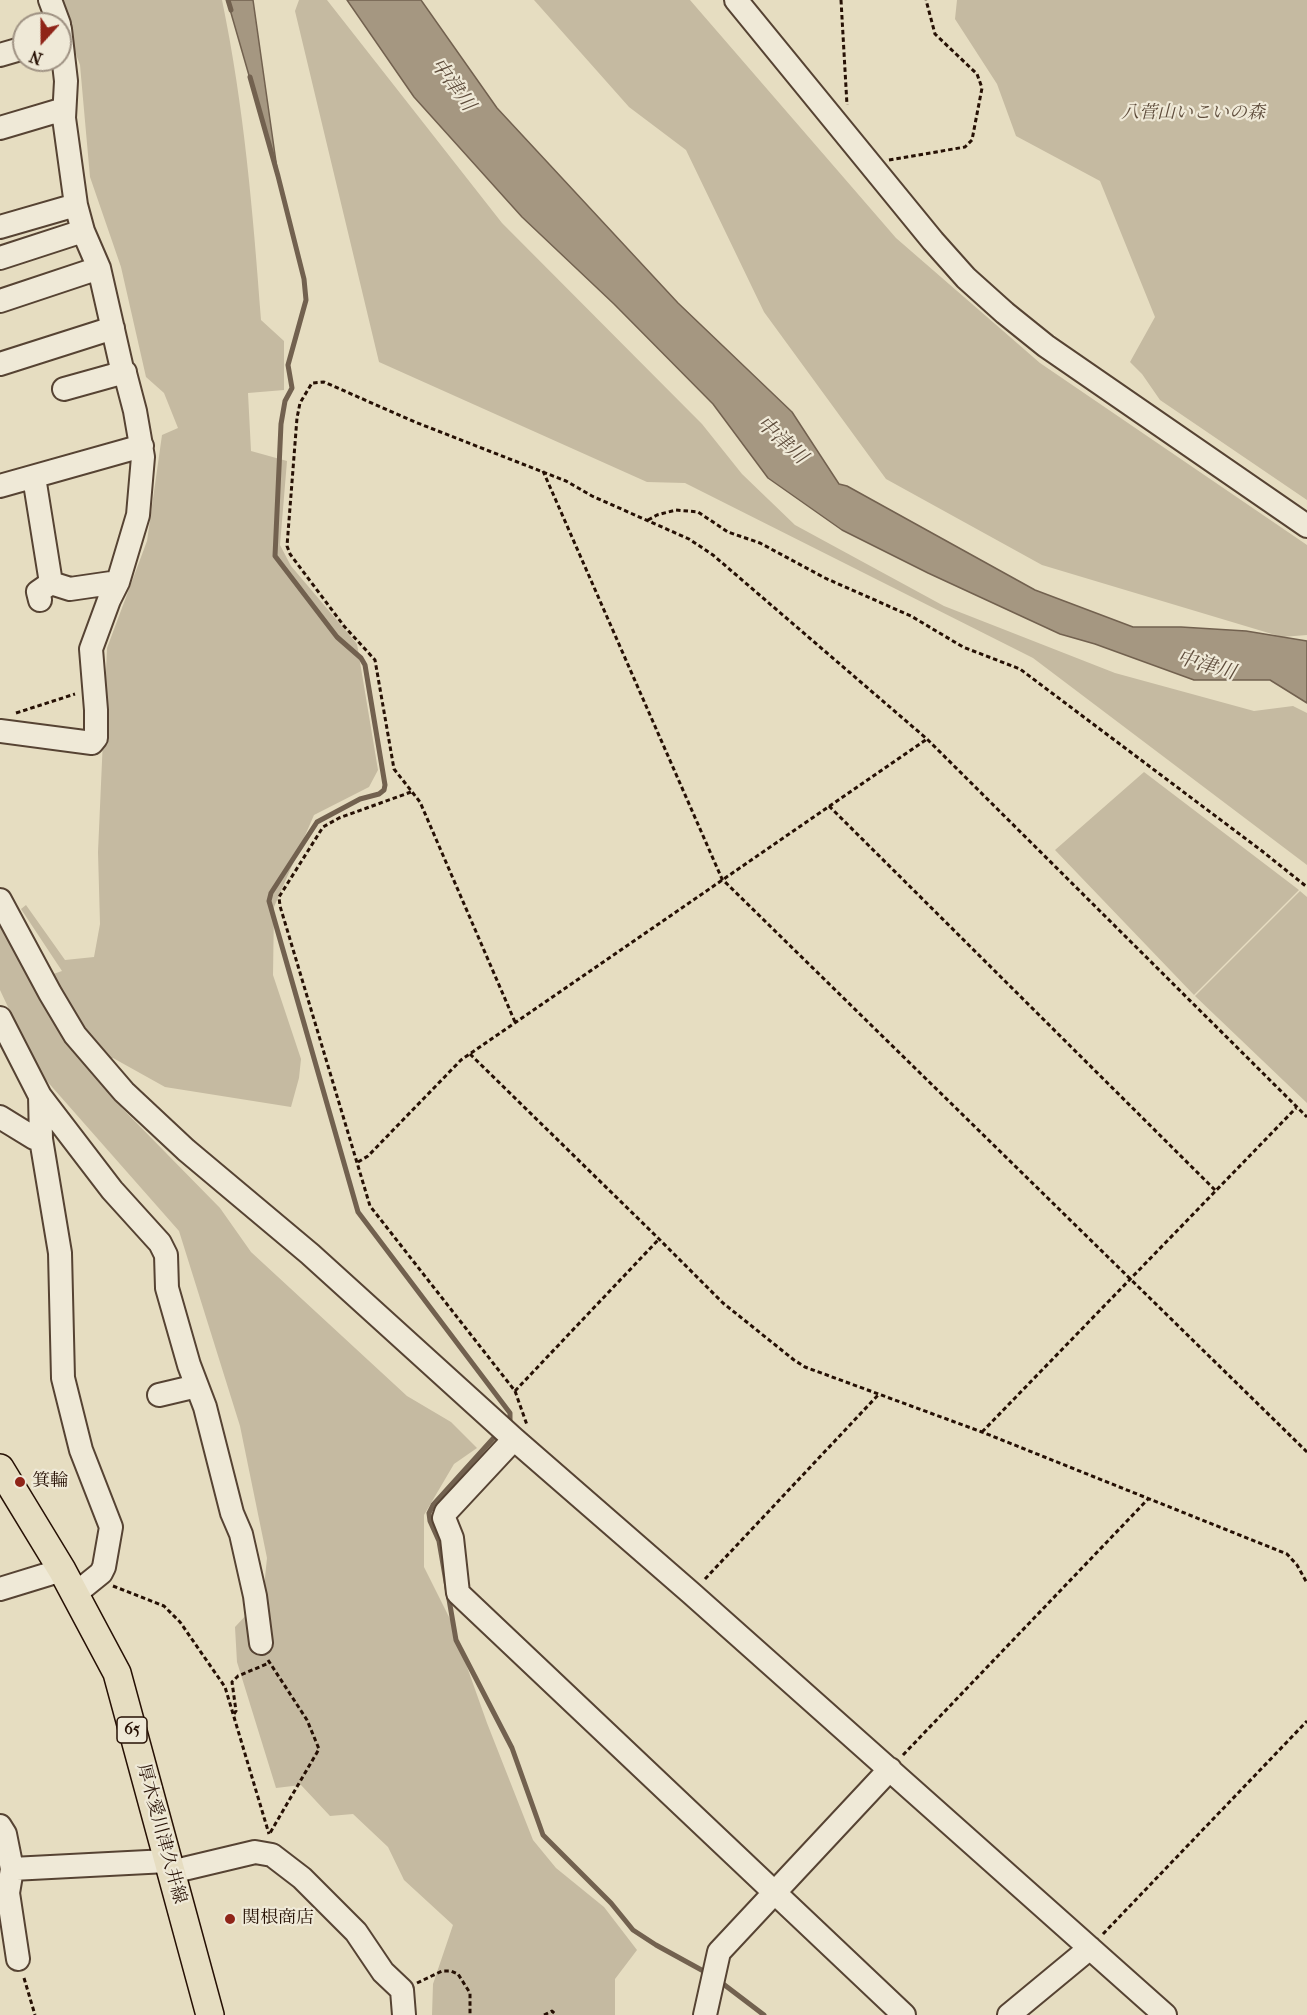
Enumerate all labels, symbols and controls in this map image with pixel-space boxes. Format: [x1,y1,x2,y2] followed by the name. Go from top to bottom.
[12,12,72,72] north arrow
[27,46,45,68] text: N
[425,54,479,116] water label: 中津川
[1121,103,1265,125] park label: 八菅山いこいの森
[751,412,811,470] water label: 中津川
[1174,646,1238,686] water label: 中津川
[32,1471,68,1493] place label: 箕輪
[13,1475,27,1489] marker: 箕輪
[117,1717,147,1743] road number: 65
[132,1762,190,1906] street label: 厚木愛川津久井線
[242,1908,314,1930] place label: 関根商店
[223,1912,237,1926] marker: 関根商店

